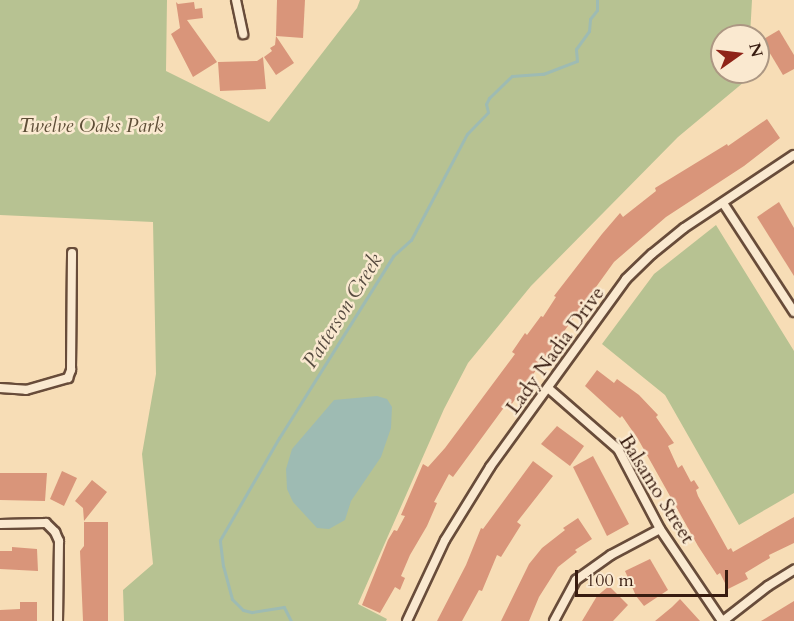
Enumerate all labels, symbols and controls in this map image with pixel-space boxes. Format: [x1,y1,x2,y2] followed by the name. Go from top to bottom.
[710,24,770,84] north arrow
[743,41,768,60] text: N
[19,113,163,137] park label: Twelve Oaks Park
[298,249,388,373] water label: Patterson Creek
[501,282,609,418] street label: Lady Nadia Drive
[614,430,700,548] street label: Balsamo Street
[578,558,731,596] scale bar
[586,568,634,593] text: 100 m

